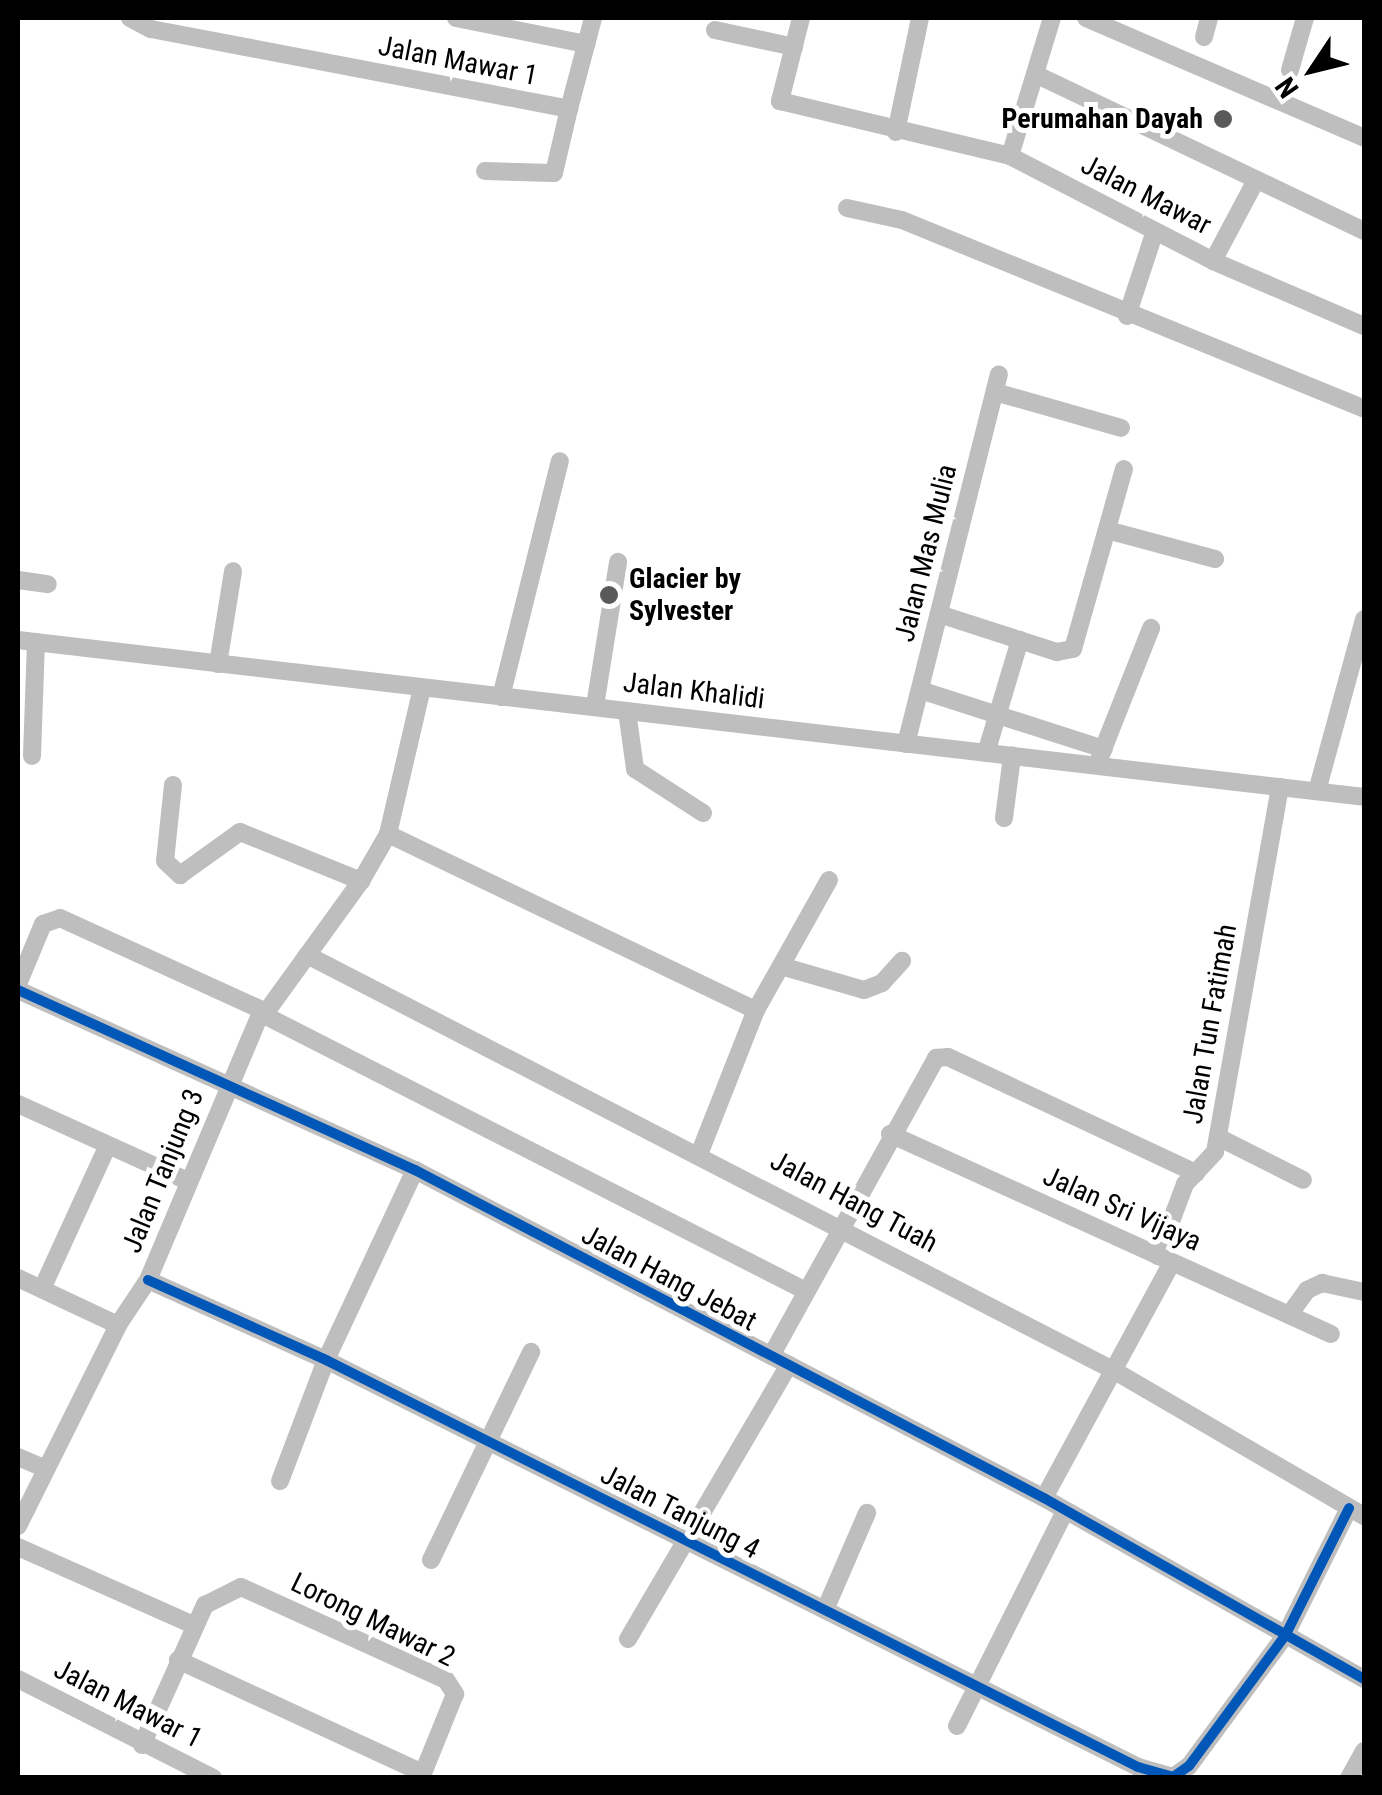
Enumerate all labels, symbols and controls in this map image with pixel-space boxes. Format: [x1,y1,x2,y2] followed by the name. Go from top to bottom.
[1262,20,1362,120] north arrow
[375,29,541,93] street label: Jalan Mawar 1
[1269,71,1305,104] text: N
[1002,102,1203,136] place label: Perumahan Dayah
[1212,108,1234,130] marker: Perumahan Dayah
[1075,148,1217,242] street label: Jalan Mawar
[888,461,964,645] street label: Jalan Mas Mulia
[629,562,741,628] place label: Glacier by Sylvester
[598,584,620,606] marker: Glacier by Sylvester
[621,666,767,716] street label: Jalan Khalidi
[1176,921,1244,1127] street label: Jalan Tun Fatimah
[115,1084,211,1258] street label: Jalan Tanjung 3
[764,1144,944,1260] street label: Jalan Hang Tuah
[1038,1159,1206,1259] street label: Jalan Sri Vijaya
[576,1218,762,1338] street label: Jalan Hang Jebat
[595,1457,765,1567] street label: Jalan Tanjung 4
[285,1566,461,1674] street label: Lorong Mawar 2
[48,1652,208,1756] street label: Jalan Mawar 1

